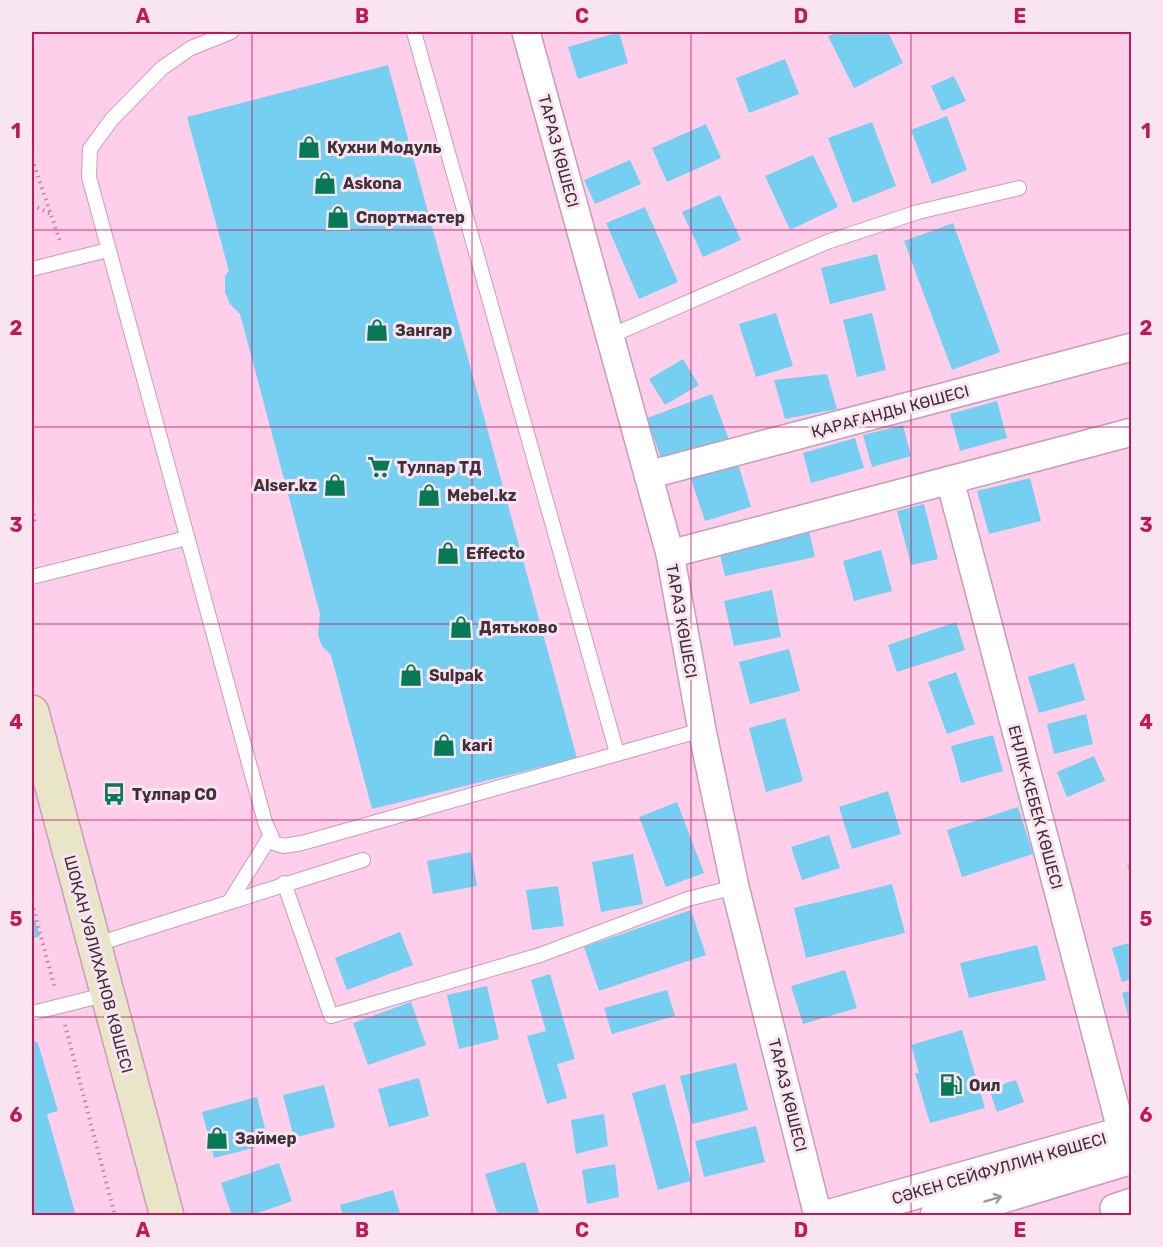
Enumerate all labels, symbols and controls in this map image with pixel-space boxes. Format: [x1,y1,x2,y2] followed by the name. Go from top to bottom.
[136,4,151,28] text: A
[355,4,369,28] text: B
[575,4,589,28] text: C
[794,4,808,28] text: D
[1014,4,1026,28] text: E
[534,93,583,210] street label: ТАРАЗ КӨШЕСІ
[11,119,21,143] text: 1
[1141,119,1151,143] text: 1
[296,134,322,160] shop icon: Кухни Модуль
[327,138,442,157] place label: Кухни Модуль
[312,170,338,196] shop icon: Askona
[343,174,402,193] place label: Askona
[325,204,351,230] shop icon: Спортмастер
[356,208,465,227] place label: Спортмастер
[10,316,23,340] text: 2
[1140,316,1153,340] text: 2
[364,317,390,343] shop icon: Зангар
[395,321,452,340] place label: Зангар
[809,381,971,442] street label: ҚАРАҒАНДЫ КӨШЕСІ
[366,454,392,480] supermarket icon: Тулпар ТД
[397,458,482,477] place label: Тулпар ТД
[322,472,348,498] shop icon: Alser.kz
[253,476,317,495] place label: Alser.kz
[416,482,442,508] shop icon: Mebel.kz
[447,486,517,505] place label: Mebel.kz
[9,513,23,537] text: 3
[1139,513,1153,537] text: 3
[435,540,461,566] shop icon: Effecto
[466,544,525,563] place label: Effecto
[662,562,701,680] street label: ТАРАЗ КӨШЕСІ
[448,614,474,640] shop icon: Дятьково
[479,618,558,637] place label: Дятьково
[398,662,424,688] shop icon: Sulpak
[429,666,484,685] place label: Sulpak
[9,710,23,734] text: 4
[1139,710,1153,734] text: 4
[1004,723,1067,891] street label: ЕҢЛІК-КЕБЕК КӨШЕСІ
[431,732,457,758] shop icon: kari
[462,736,492,755] place label: kari
[101,781,127,807] bus stop icon: Тұлпар СО
[132,785,217,804] place label: Тұлпар СО
[60,853,137,1075] street label: ШОҚАН УӘЛИХАНОВ КӨШЕСІ
[10,907,23,931] text: 5
[1140,907,1153,931] text: 5
[764,1037,811,1154] street label: ТАРАЗ КӨШЕСІ
[938,1072,964,1098] fuel station icon: Оил
[969,1076,1001,1095] place label: Оил
[9,1103,23,1127] text: 6
[1139,1103,1153,1127] text: 6
[204,1125,230,1151] shop icon: Займер
[235,1129,297,1148] place label: Займер
[890,1129,1109,1208] street label: СӘКЕН СЕЙФУЛЛИН КӨШЕСІ
[983,1193,1002,1204] one-way arrow
[136,1218,151,1242] text: A
[355,1218,369,1242] text: B
[575,1218,589,1242] text: C
[794,1218,808,1242] text: D
[1014,1218,1026,1242] text: E

